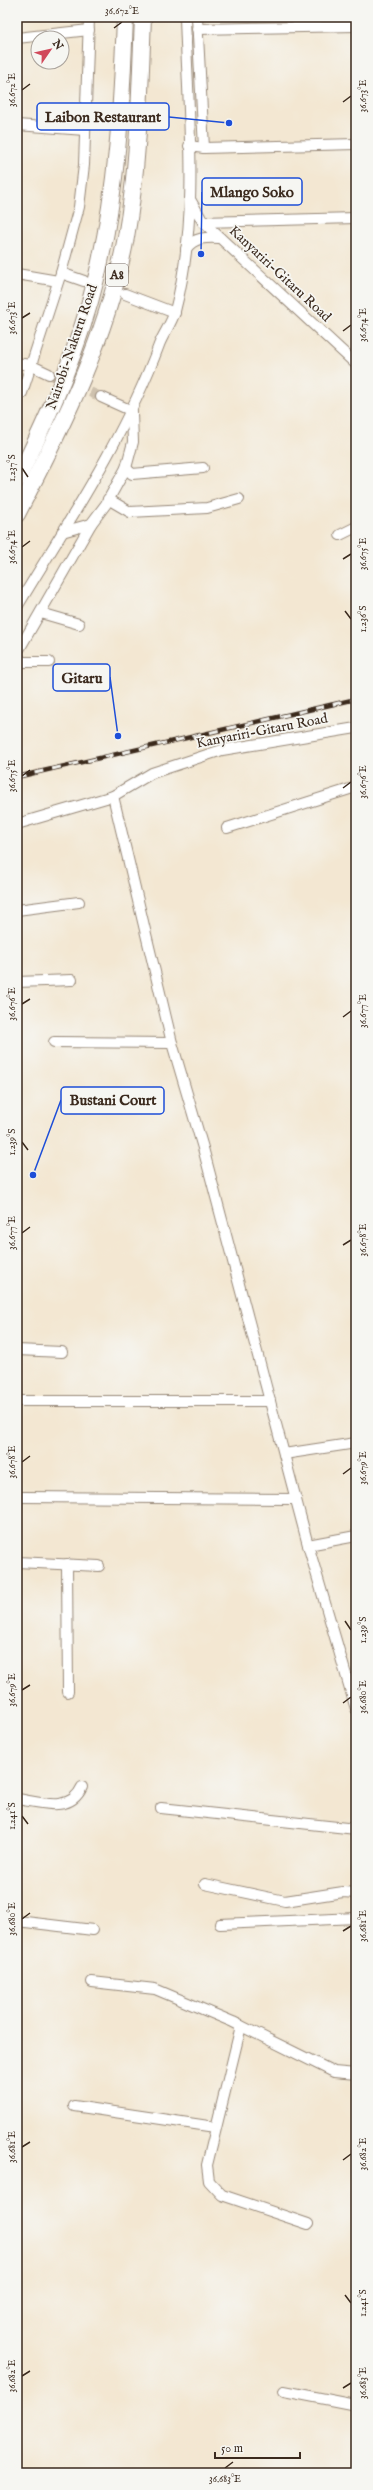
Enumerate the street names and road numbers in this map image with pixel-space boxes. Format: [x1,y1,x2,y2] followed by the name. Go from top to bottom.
[225,222,335,326] street label: Kanyariri-Gitaru Road
[106,264,128,286] road number: A8
[42,281,102,412] street label: Nairobi-Nakuru Road
[195,709,330,753] street label: Kanyariri-Gitaru Road

